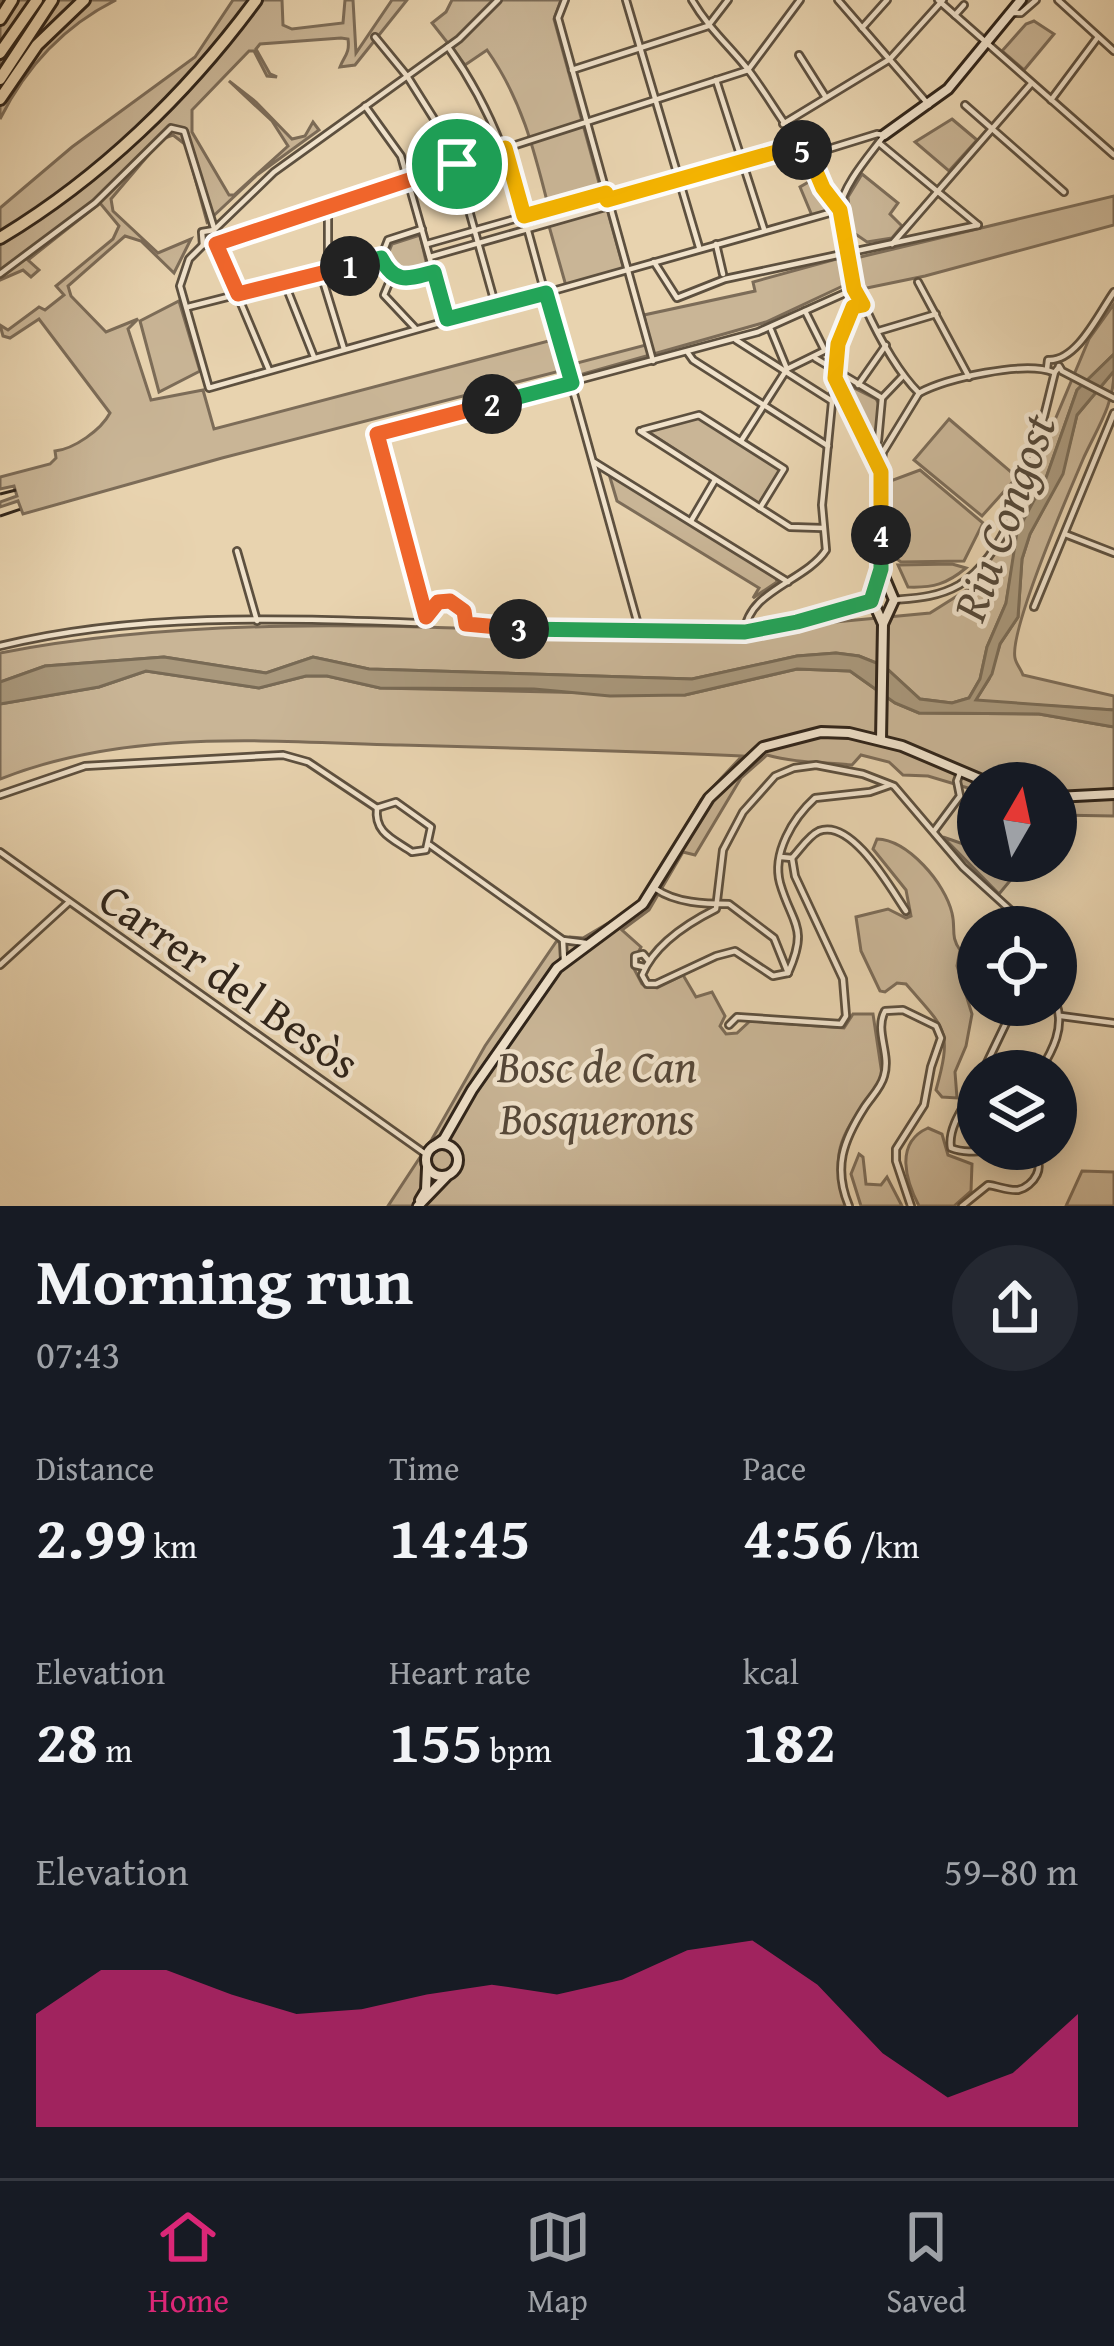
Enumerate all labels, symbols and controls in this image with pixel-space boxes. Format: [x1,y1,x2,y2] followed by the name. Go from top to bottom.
[406,113,508,215] pin
[772,120,832,180] pin: 5
[793,126,811,174] text: 5
[424,131,490,197] icon: arrive
[320,236,380,296] pin: 1
[341,242,359,290] text: 1
[462,374,522,434] pin: 2
[483,380,501,428] text: 2
[932,403,1073,631] water label: Riu Congost
[851,505,911,565] pin: 4
[872,511,890,559] text: 4
[489,599,549,659] pin: 3
[510,605,528,653] text: 3
[957,762,1077,882] north arrow
[957,762,1077,1170] map controls
[87,866,373,1094] street label: Carrer del Besòs
[957,906,1077,1026] button: locate
[496,1033,697,1150] park label: Bosc de Can Bosquerons
[957,1050,1077,1170] button: layers
[36,1231,413,1328] text: Morning run
[952,1245,1078,1371] button: share
[36,1325,121,1382] text: 07:43
[36,1444,154,1492] text: Distance
[389,1444,460,1492] text: Time
[743,1444,806,1492] text: Pace
[36,1492,146,1580] text: 2.99
[389,1492,531,1580] text: 14:45
[743,1492,853,1580] text: 4:56
[146,1522,197,1570] text: km
[853,1522,919,1570] text: /km
[36,1648,165,1696] text: Elevation
[389,1648,531,1696] text: Heart rate
[743,1648,799,1696] text: kcal
[36,1696,98,1784] text: 28
[389,1696,483,1784] text: 155
[743,1696,836,1784] text: 182
[98,1726,132,1774] text: m
[483,1726,552,1774] text: bpm
[36,1842,189,1899] text: Elevation
[944,1842,1078,1899] text: 59–80 m
[148,2204,229,2324] tab: Home
[525,2204,591,2324] tab: Map
[886,2204,966,2324] tab: Saved

